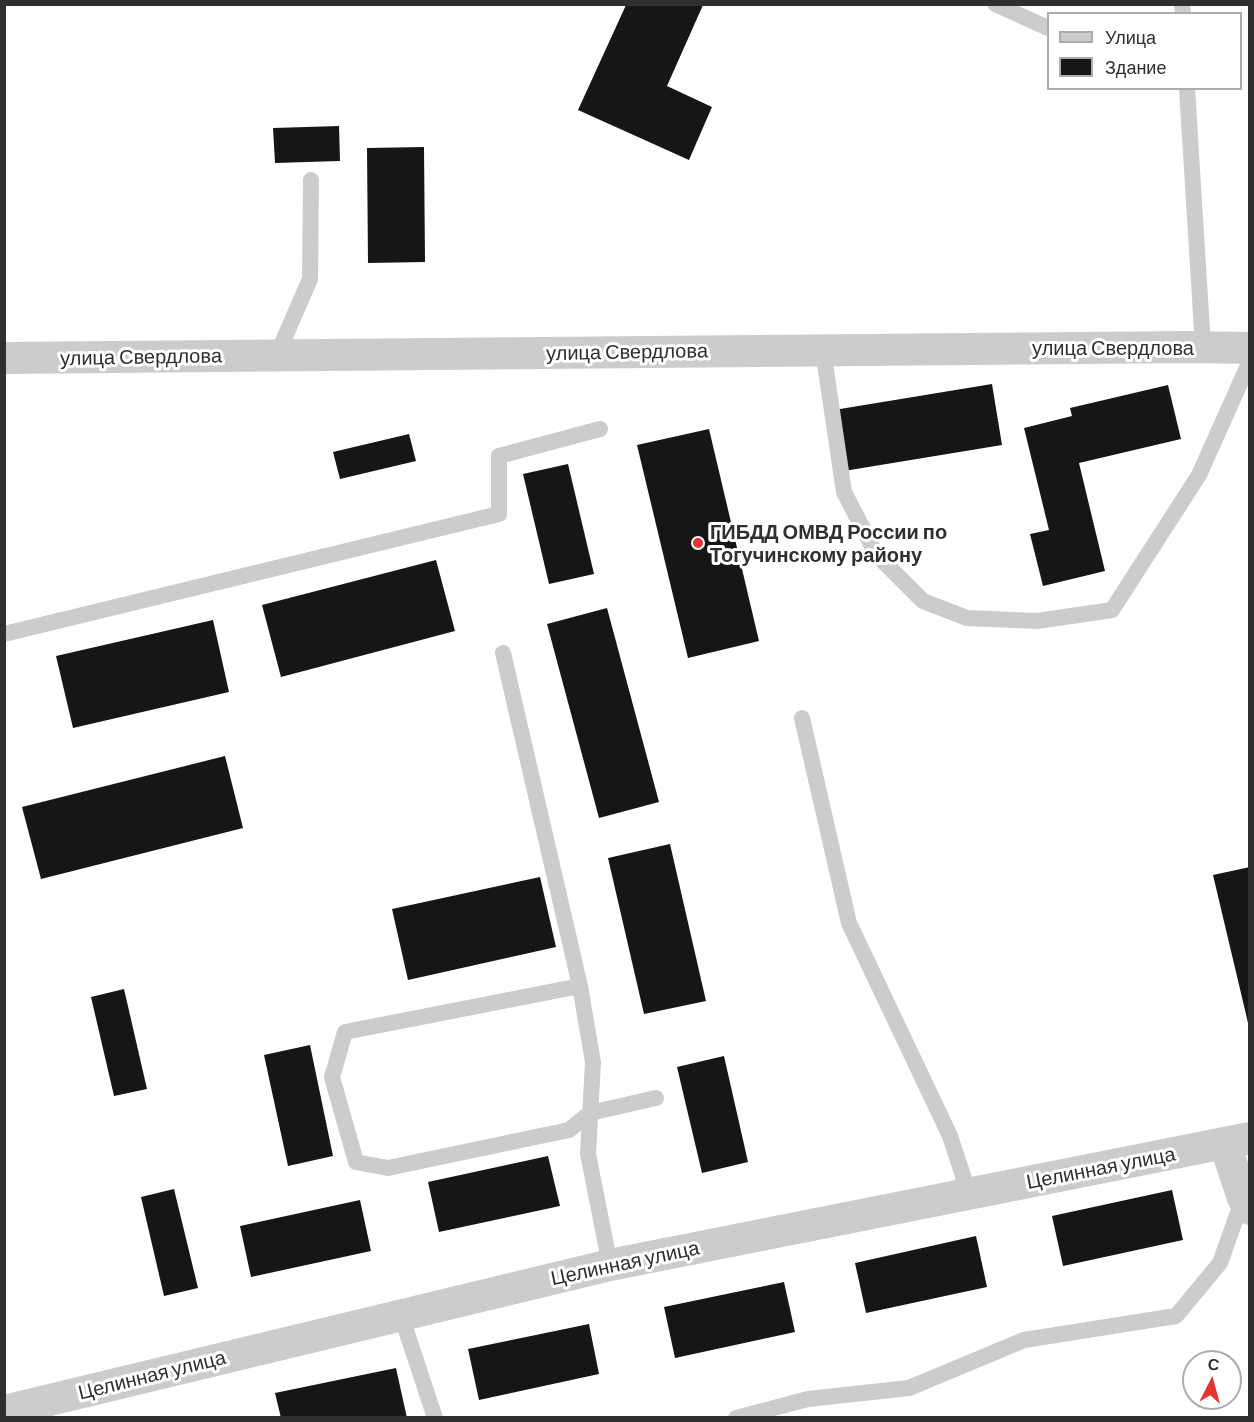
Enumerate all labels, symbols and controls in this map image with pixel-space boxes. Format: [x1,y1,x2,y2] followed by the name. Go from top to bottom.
[1047,12,1242,90] legend
[1105,26,1156,48] text: Улица
[1105,56,1166,78] text: Здание
[1032,336,1194,360] street label: улица Свердлова
[546,339,708,365] street label: улица Свердлова
[60,344,222,370] street label: улица Свердлова
[710,520,947,567] place label: ГИБДД ОМВД России по Тогучинскому району
[691,536,705,550] marker: ГИБДД ОМВД России по Тогучинскому району
[1025,1142,1177,1194] street label: Целинная улица
[549,1236,701,1290] street label: Целинная улица
[76,1345,228,1405] street label: Целинная улица
[1182,1350,1242,1410] north arrow
[1207,1354,1220,1374] text: С

